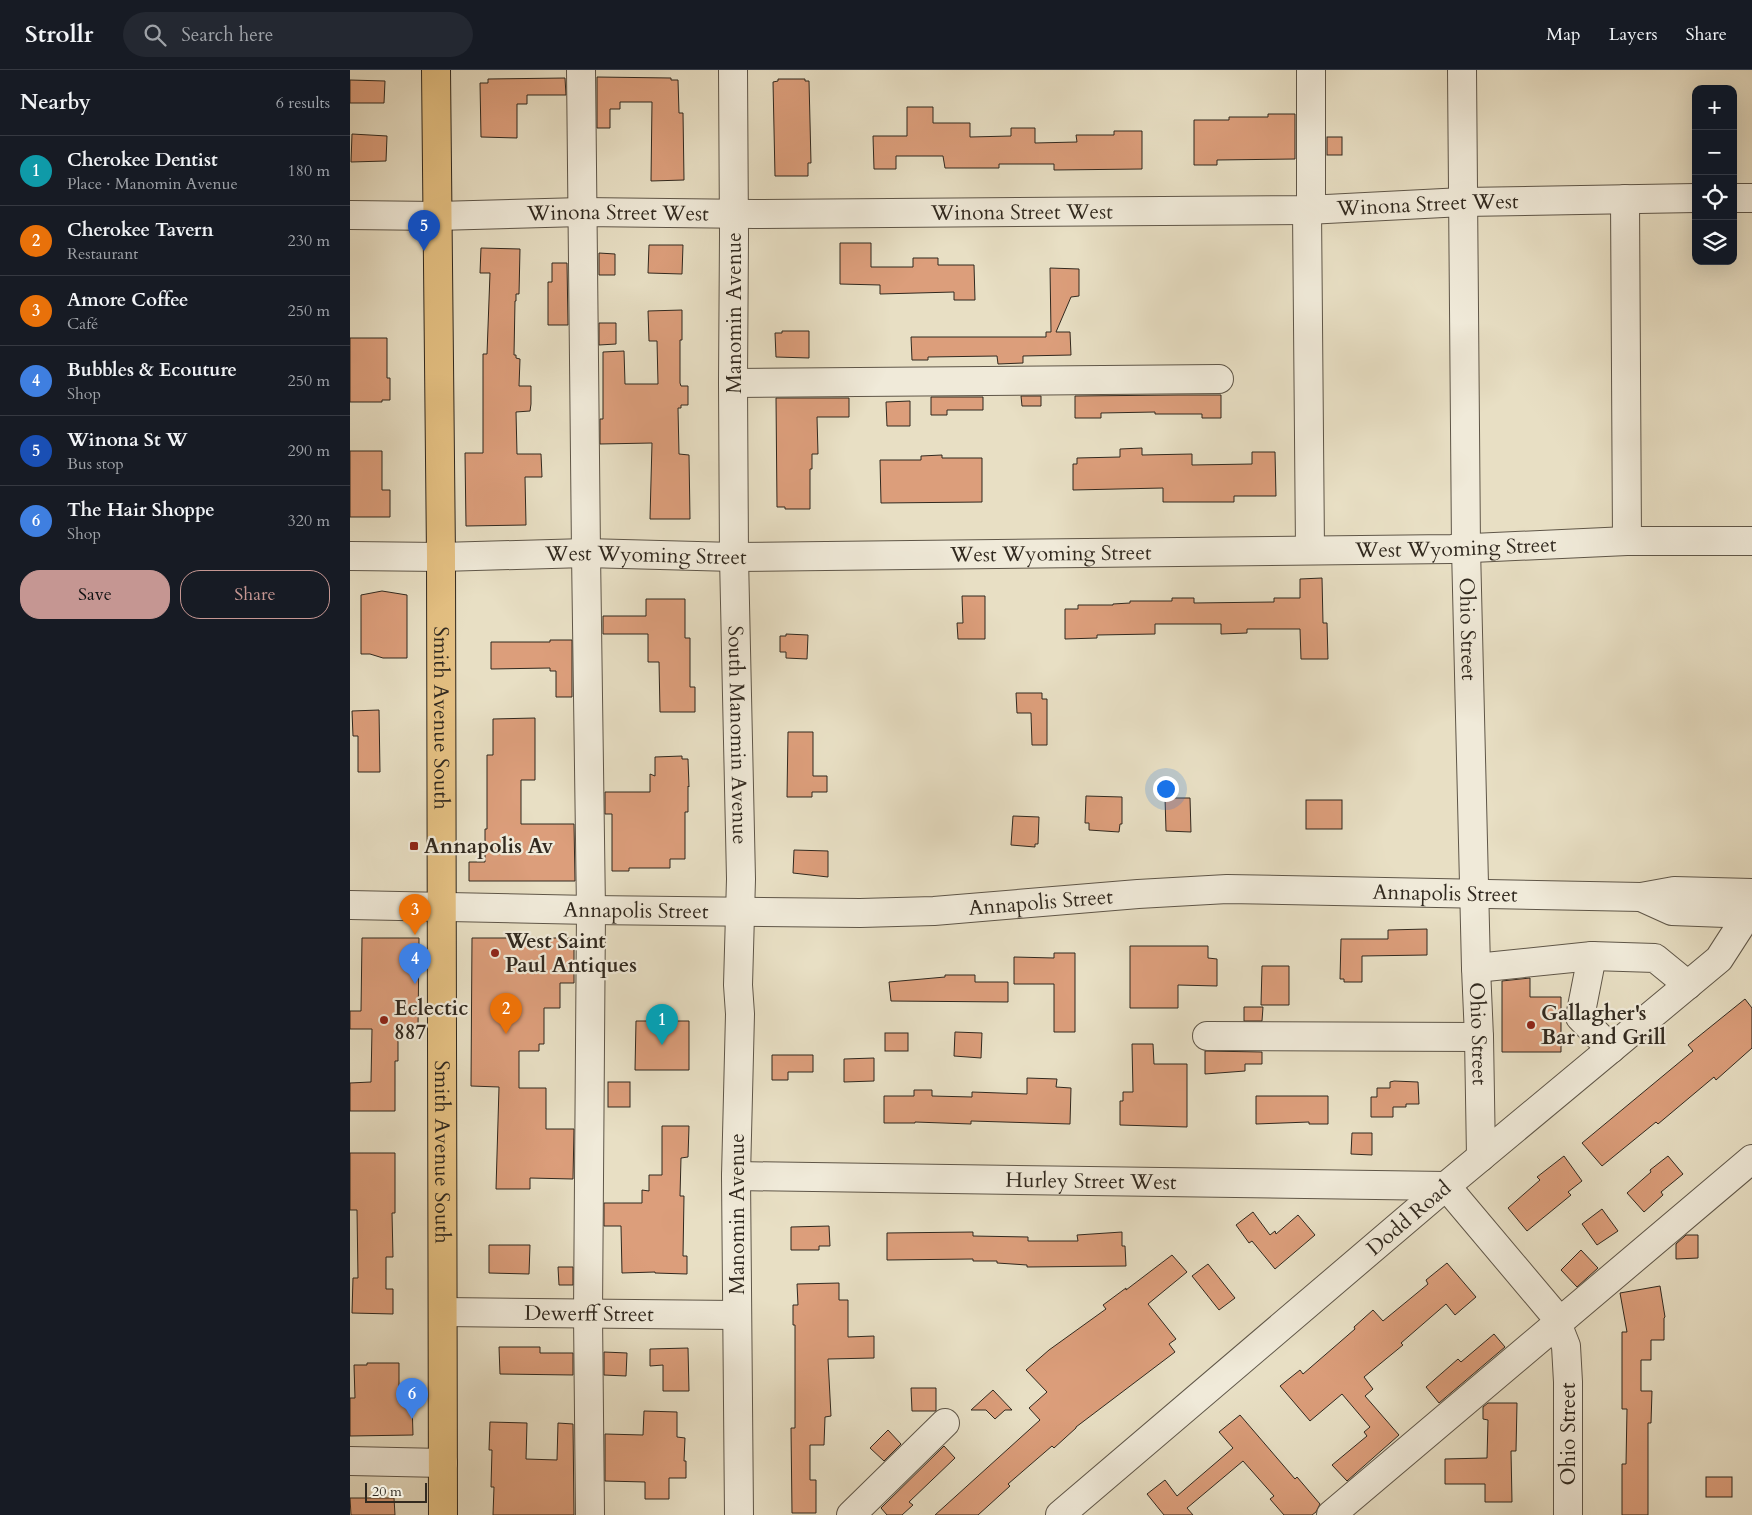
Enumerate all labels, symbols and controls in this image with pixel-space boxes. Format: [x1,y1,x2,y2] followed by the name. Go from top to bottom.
[123,12,473,57] search box
[25,18,93,51] text: Strollr
[141,21,169,49] icon: search
[181,22,273,48] text: Search here
[1546,22,1581,47] text: Map
[1609,22,1658,47] text: Layers
[1686,22,1727,47] text: Share
[1692,85,1737,265] map controls
[1692,85,1737,130] button: +
[20,88,91,117] text: Nearby
[276,92,330,114] text: 6 results
[1692,130,1737,175] button: −
[67,147,218,173] text: Cherokee Dentist
[32,160,40,182] text: 1
[288,160,330,182] text: 180 m
[67,173,238,195] text: Place · Manomin Avenue
[1692,175,1737,220] button: locate
[1335,187,1519,223] street label: Winona Street West
[930,197,1113,228] street label: Winona Street West
[526,198,709,229] street label: Winona Street West
[408,210,440,251] pin: 5
[67,217,214,243] text: Cherokee Tavern
[1692,220,1737,265] button: layers
[32,230,40,252] text: 2
[288,230,330,252] text: 230 m
[720,232,749,394] street label: Manomin Avenue
[67,243,138,265] text: Restaurant
[67,287,188,313] text: Amore Coffee
[32,300,40,322] text: 3
[288,300,330,322] text: 250 m
[67,313,98,335] text: Café
[67,357,237,383] text: Bubbles & Ecouture
[32,370,40,392] text: 4
[288,370,330,392] text: 250 m
[67,383,101,405] text: Shop
[67,427,188,453] text: Winona St W
[32,440,40,462] text: 5
[288,440,330,462] text: 290 m
[67,453,124,475] text: Bus stop
[67,497,215,523] text: The Hair Shoppe
[32,510,40,532] text: 6
[288,510,330,532] text: 320 m
[67,523,101,545] text: Shop
[1354,530,1557,565] street label: West Wyoming Street
[949,538,1152,570] street label: West Wyoming Street
[544,539,747,572] street label: West Wyoming Street
[20,570,170,619] button: Save
[180,570,330,619] button: Share
[1452,577,1483,681] street label: Ohio Street
[720,625,754,845] street label: South Manomin Avenue
[426,626,456,810] street label: Smith Avenue South
[1153,776,1179,802] your location
[424,832,554,861] place label: Annapolis Av
[408,840,420,852] marker: Annapolis Av
[1372,878,1518,910] street label: Annapolis Street
[967,882,1114,923] street label: Annapolis Street
[399,894,431,935] pin: 3
[563,895,709,926] street label: Annapolis Street
[504,927,637,980] place label: West Saint Paul Antiques
[399,943,431,984] pin: 4
[489,947,501,959] marker: West Saint Paul Antiques
[1462,982,1494,1086] street label: Ohio Street
[490,993,522,1034] pin: 2
[394,994,468,1047] place label: Eclectic 887
[1541,999,1666,1052] place label: Gallagher's Bar and Grill
[646,1004,678,1045] pin: 1
[378,1014,390,1026] marker: Eclectic 887
[1525,1019,1537,1031] marker: Gallagher's Bar and Grill
[427,1060,456,1244] street label: Smith Avenue South
[723,1133,752,1295] street label: Manomin Avenue
[1005,1166,1177,1197] street label: Hurley Street West
[1360,1174,1457,1263] street label: Dodd Road
[524,1299,654,1329] street label: Dewerff Street
[396,1378,428,1419] pin: 6
[1554,1382,1583,1486] street label: Ohio Street
[365,1480,428,1503] scale bar
[372,1482,402,1501] text: 20 m

